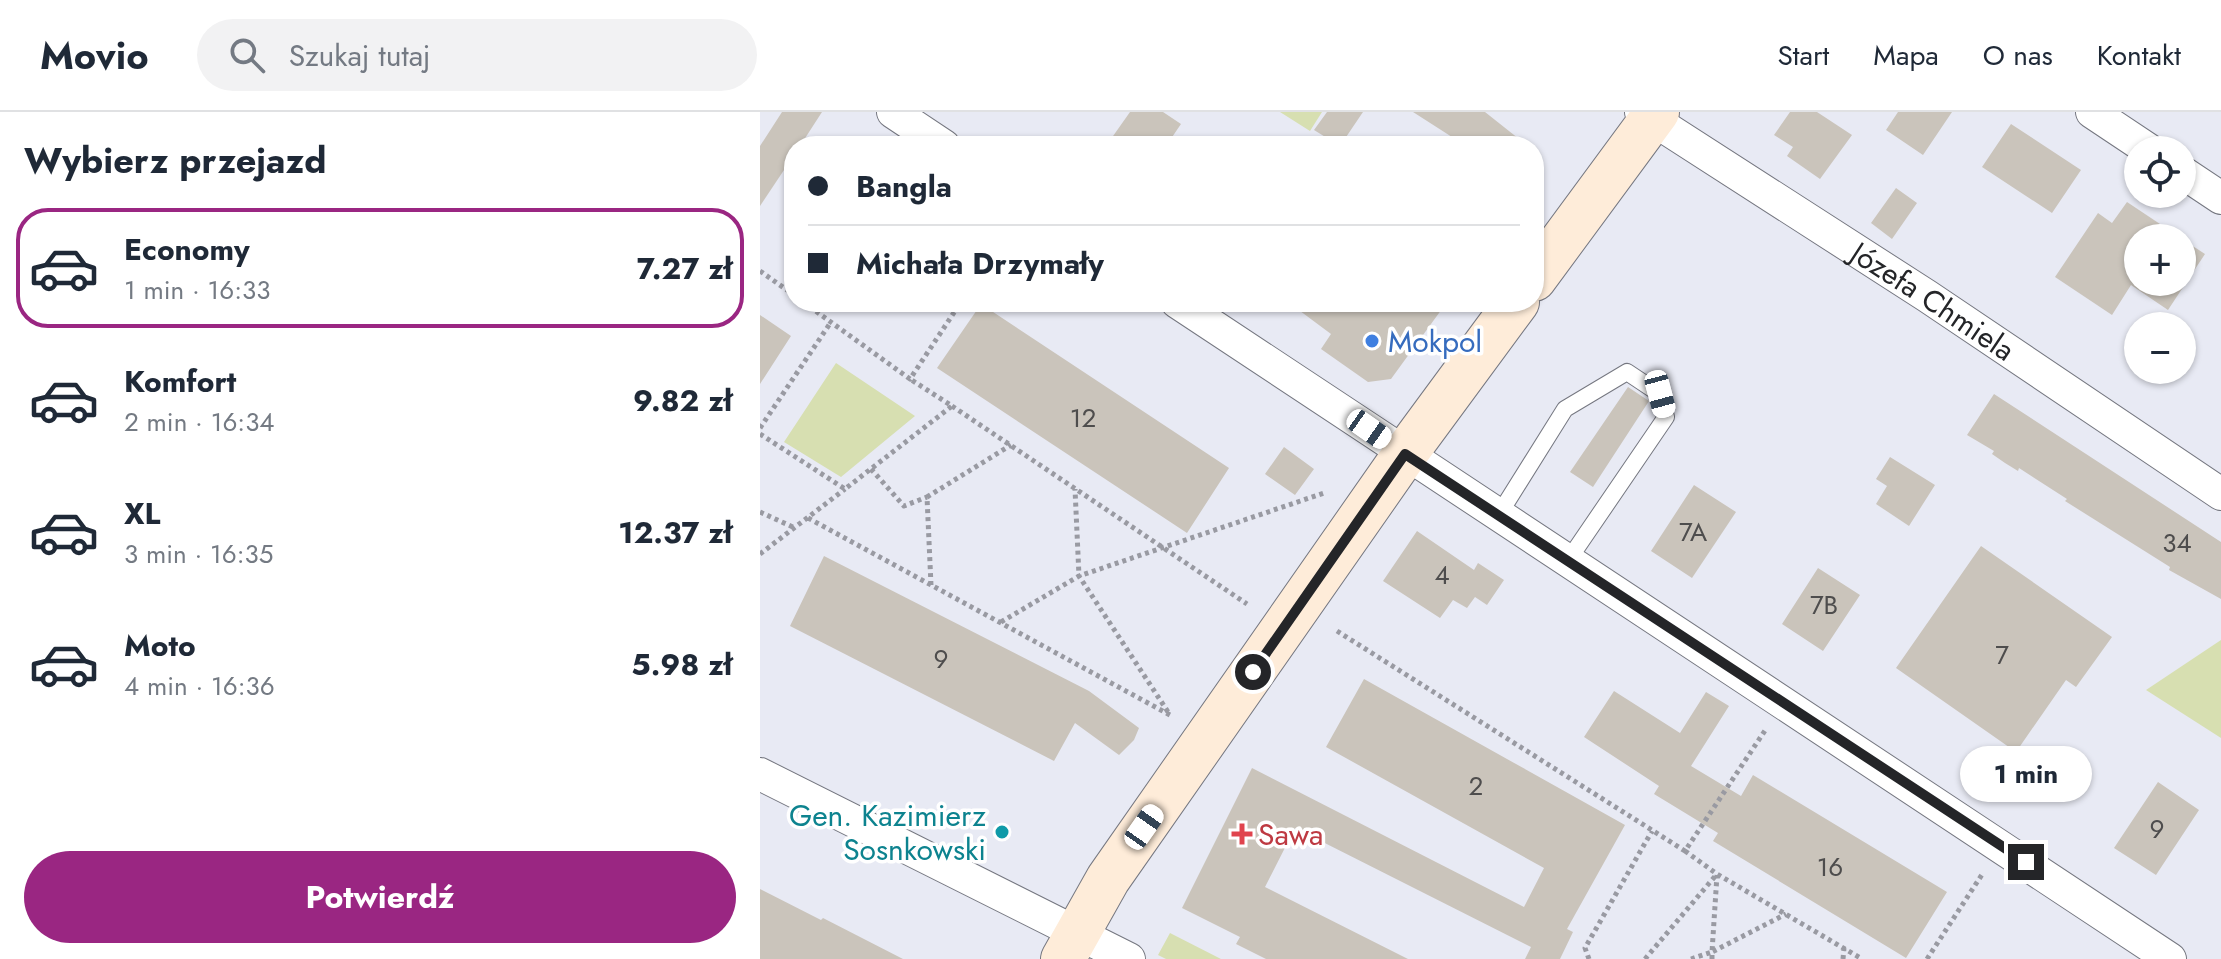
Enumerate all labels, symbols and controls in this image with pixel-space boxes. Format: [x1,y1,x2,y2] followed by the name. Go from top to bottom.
[197,19,757,91] search box
[40,28,149,83] text: Movio
[225,33,269,77] icon: search
[289,34,431,77] text: Szukaj tutaj
[1777,35,1829,76] text: Start
[1873,35,1939,76] text: Mapa
[1983,35,2053,76] text: O nas
[2097,35,2181,76] text: Kontakt
[24,134,327,186] text: Wybierz przejazd
[2124,136,2196,384] map controls
[2124,136,2196,208] button: locate
[856,165,952,208] text: Bangla
[2124,224,2196,296] button: +
[124,228,250,271] text: Economy
[1839,229,2024,371] street label: Józefa Chmiela
[28,232,100,304] icon: car
[856,242,1104,285] text: Michała Drzymały
[637,247,732,290] text: 7.27 zł
[124,271,270,309] text: 1 min · 16:33
[2124,312,2196,384] button: −
[1388,320,1482,363] place label: Mokpol
[1363,332,1381,350] marker: Mokpol
[124,360,236,403] text: Komfort
[28,364,100,436] icon: car
[1642,368,1678,420] car
[633,379,732,422] text: 9.82 zł
[1070,399,1096,437] house number: 12
[124,403,275,441] text: 2 min · 16:34
[1342,405,1396,453] car
[124,492,160,535] text: XL
[28,496,100,568] icon: car
[618,511,732,554] text: 12.37 zł
[1679,513,1708,551] house number: 7A
[2162,524,2192,562] house number: 34
[124,535,273,573] text: 3 min · 16:35
[1434,556,1450,594] house number: 4
[1810,586,1838,624] house number: 7B
[124,624,196,667] text: Moto
[28,628,100,700] icon: car
[1995,636,2009,674] house number: 7
[934,640,948,678] house number: 9
[631,643,732,686] text: 5.98 zł
[1235,654,1271,690] route start
[124,667,275,705] text: 4 min · 16:36
[1960,746,2092,802] callout: 1 min
[1994,755,2058,793] text: 1 min
[1469,767,1483,805] house number: 2
[789,794,986,871] place label: Gen. Kazimierz Sosnkowski
[1120,800,1168,854] car
[2150,810,2164,848] house number: 9
[1258,813,1324,856] place label: Sawa
[993,823,1011,841] marker: Gen. Kazimierz Sosnkowski
[1233,825,1251,843] marker: Sawa
[2008,844,2044,880] route end
[1817,848,1843,886] house number: 16
[24,851,736,943] button: Potwierdź

